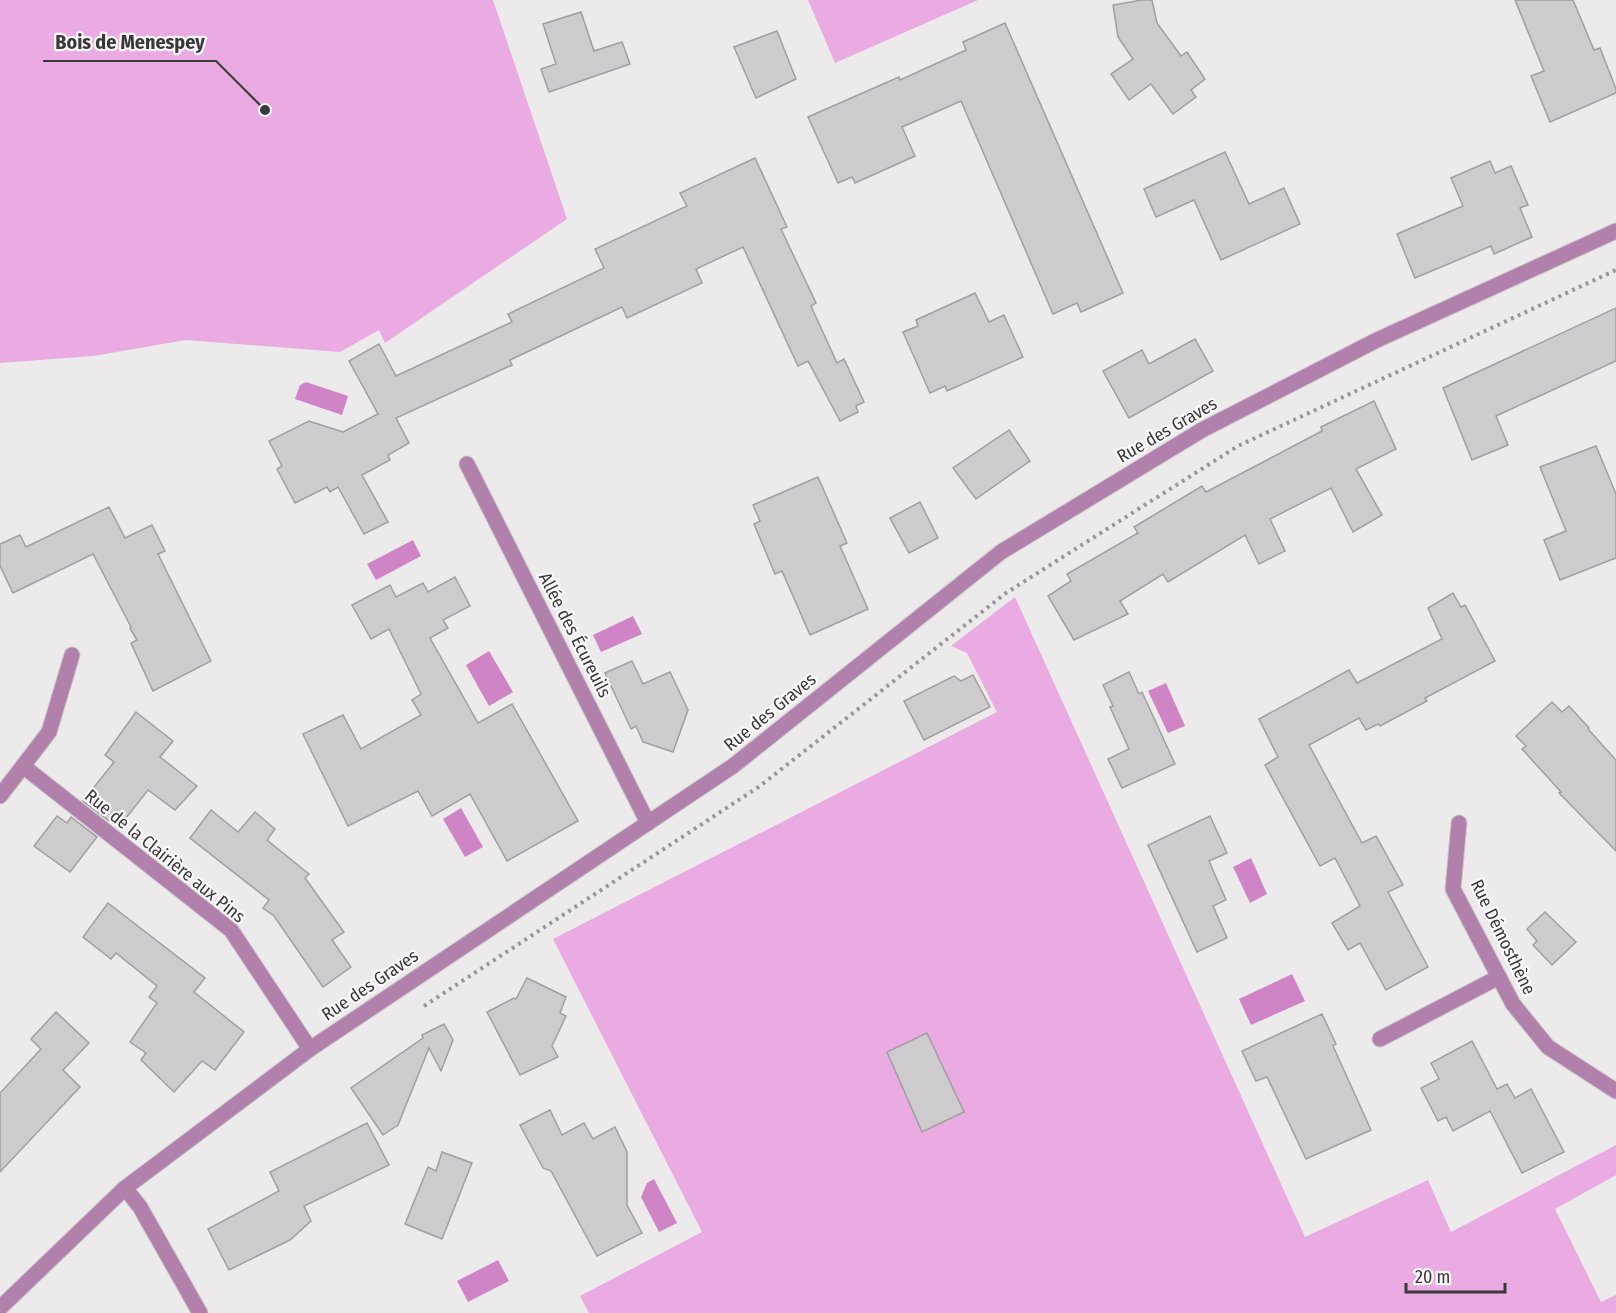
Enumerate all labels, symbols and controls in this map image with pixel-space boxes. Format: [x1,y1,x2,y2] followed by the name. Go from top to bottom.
[43,23,216,61] callout: Bois de Menespey
[55,30,205,54] text: Bois de Menespey
[1113,392,1221,468] street label: Rue des Graves
[534,568,617,702] street label: Allée des Écureuils
[720,668,821,756] street label: Rue des Graves
[80,785,250,928] street label: Rue de la Clairière aux Pins
[1466,876,1540,998] street label: Rue Démosthène
[317,944,423,1025] street label: Rue des Graves
[1406,1256,1505,1294] scale bar
[1415,1266,1450,1288] text: 20 m

